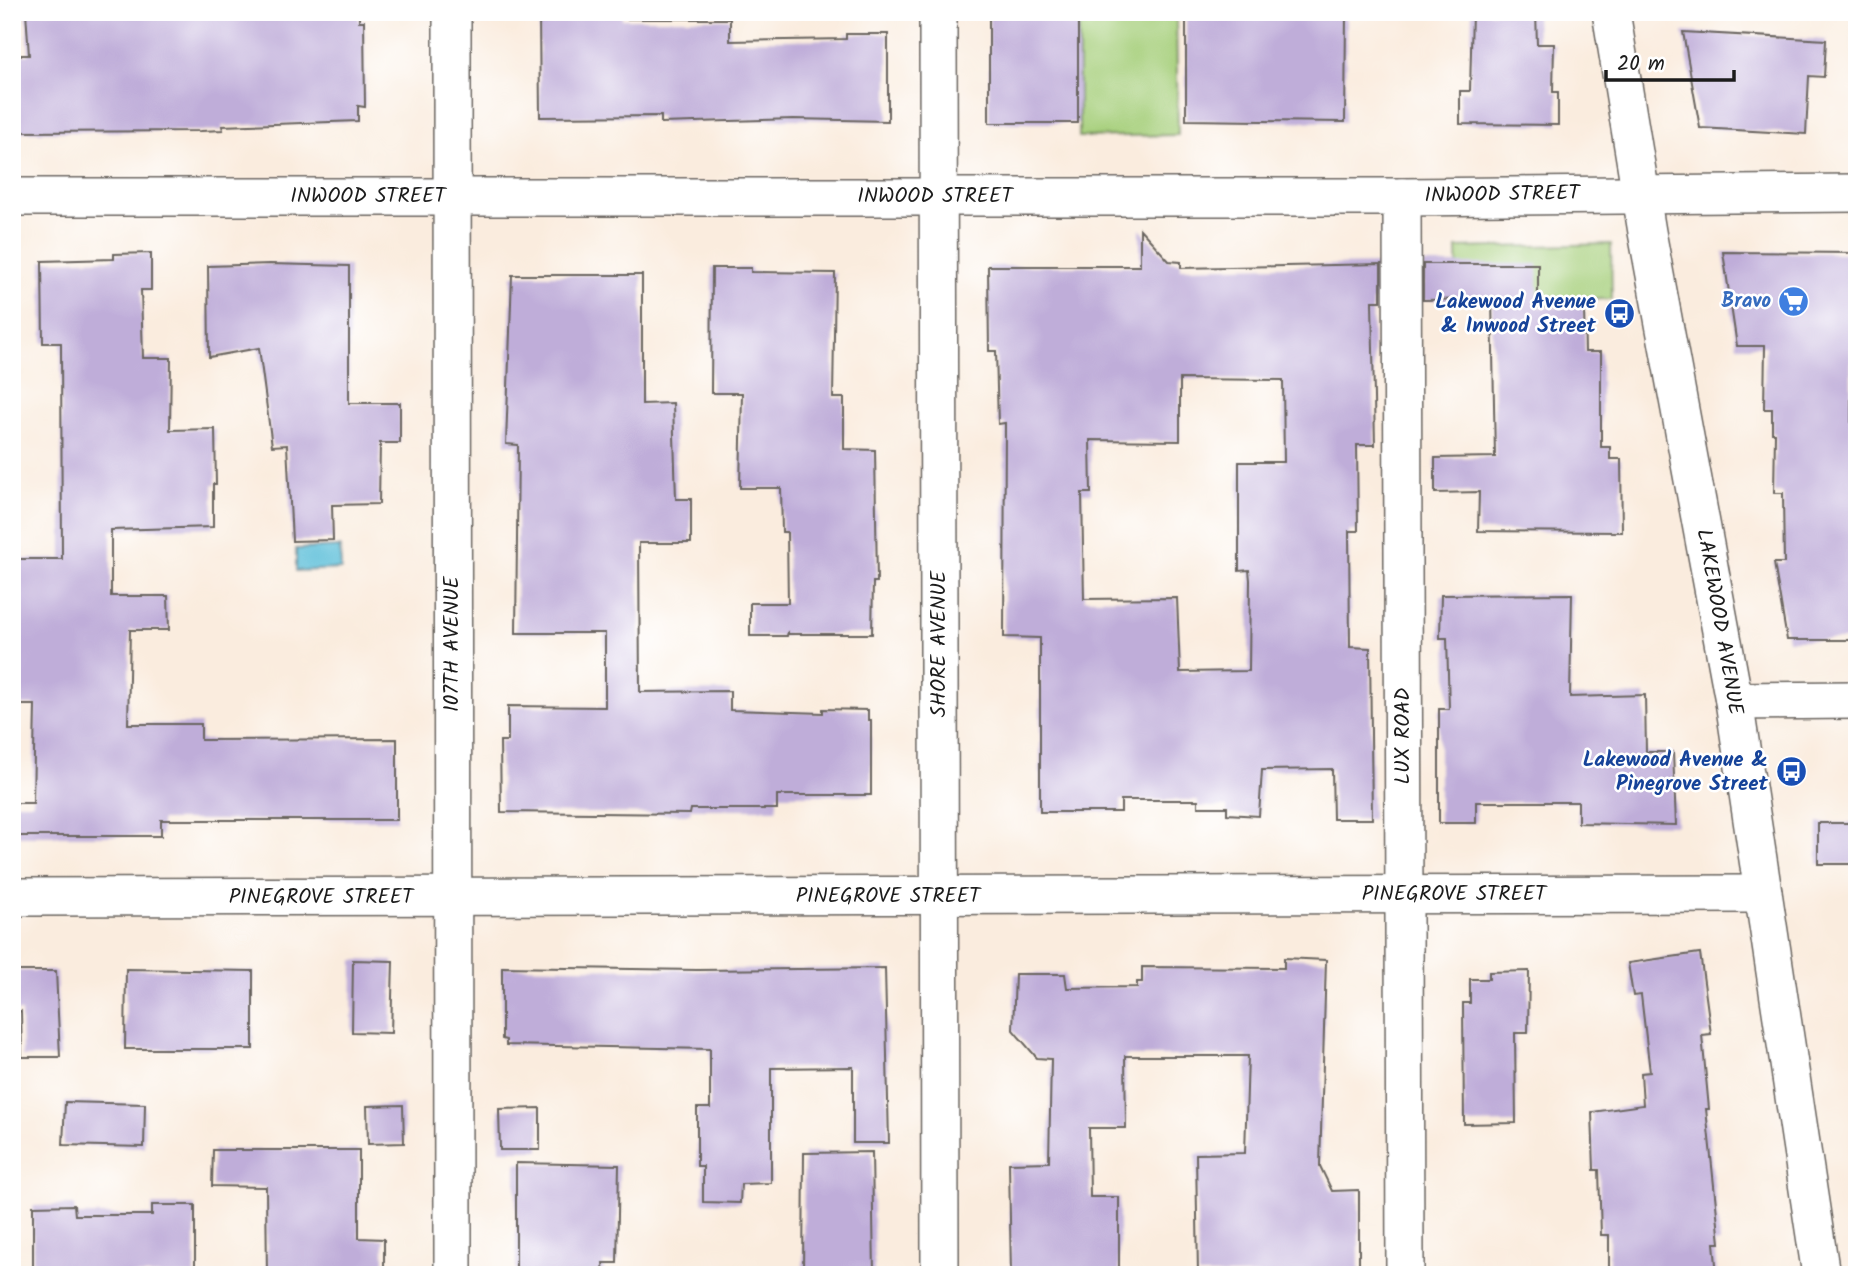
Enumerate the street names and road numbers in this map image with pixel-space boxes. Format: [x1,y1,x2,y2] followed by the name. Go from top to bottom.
[1424,177,1582,213] street label: INWOOD STREET
[290,180,447,213] street label: INWOOD STREET
[857,180,1014,213] street label: INWOOD STREET
[1686,526,1752,718] street label: LAKEWOOD AVENUE
[923,570,956,717] street label: SHORE AVENUE
[436,575,469,712] street label: 107TH AVENUE
[1387,688,1420,785] street label: LUX ROAD
[1362,878,1548,911] street label: PINEGROVE STREET
[796,880,982,913] street label: PINEGROVE STREET
[229,881,415,914] street label: PINEGROVE STREET

